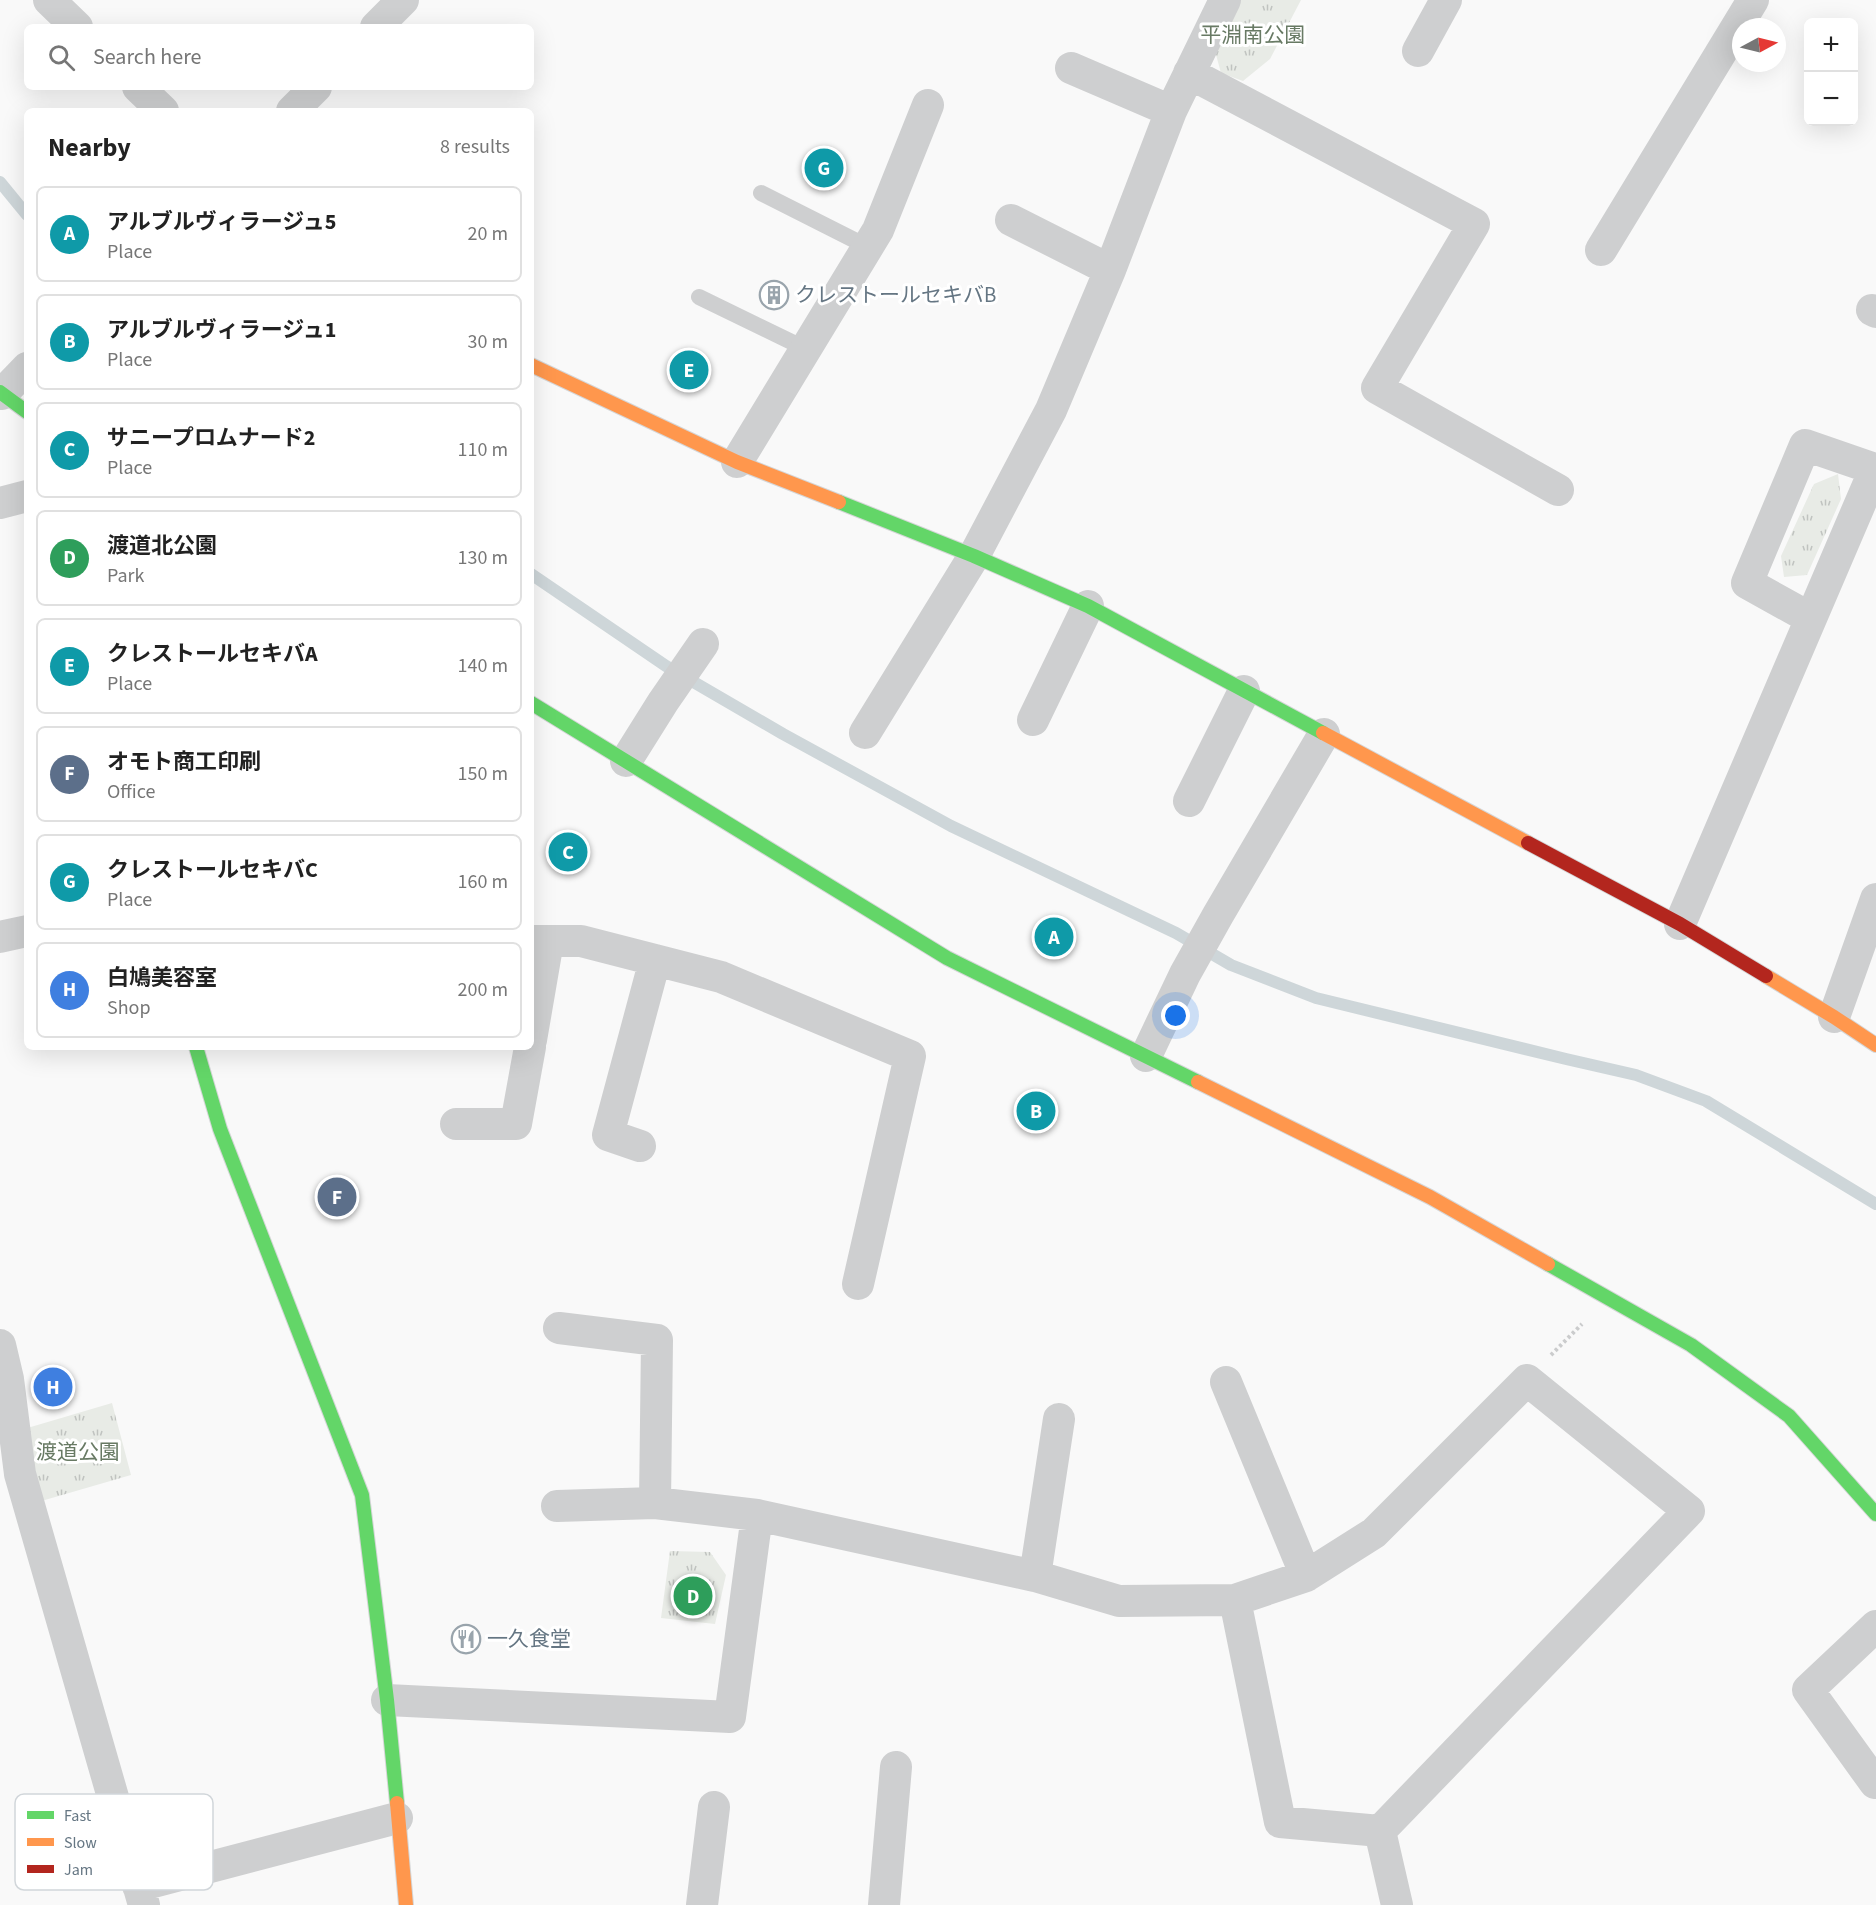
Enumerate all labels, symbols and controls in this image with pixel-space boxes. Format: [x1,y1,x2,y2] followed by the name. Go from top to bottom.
[1732,18,1786,72] north arrow
[1804,18,1858,126] map controls
[1804,18,1858,72] button: +
[1201,20,1306,50] park label: 平淵南公園
[24,24,534,90] search box
[45,41,78,74] icon: search
[93,41,201,73] text: Search here
[1804,72,1858,126] button: −
[48,129,131,166] text: Nearby
[440,133,510,161] text: 8 results
[804,146,844,190] pin: G
[107,206,336,238] text: アルブルヴィラージュ5
[64,220,75,248] text: A
[468,220,508,248] text: 20 m
[107,238,152,266] text: Place
[758,279,790,311] building icon: クレストールセキバB
[795,280,996,310] place label: クレストールセキバB
[107,314,336,346] text: アルブルヴィラージュ1
[63,328,76,356] text: B
[468,328,508,356] text: 30 m
[107,346,152,374] text: Place
[670,348,708,392] pin: E
[107,422,315,454] text: サニープロムナード2
[64,436,75,464] text: C
[458,436,508,464] text: 110 m
[107,454,152,482] text: Place
[107,530,217,562] text: 渡道北公園
[63,544,76,572] text: D
[458,544,508,572] text: 130 m
[107,562,144,590] text: Park
[107,638,318,670] text: クレストールセキバA
[64,652,75,680] text: E
[458,652,508,680] text: 140 m
[107,670,152,698] text: Place
[107,746,261,778] text: オモト商工印刷
[64,760,75,788] text: F
[458,760,508,788] text: 150 m
[107,778,155,806] text: Office
[548,830,588,874] pin: C
[107,854,318,886] text: クレストールセキバC
[63,868,76,896] text: G
[458,868,508,896] text: 160 m
[107,886,152,914] text: Place
[1034,914,1074,960] pin: A
[107,962,217,994] text: 白鳩美容室
[63,976,76,1004] text: H
[458,976,508,1004] text: 200 m
[107,994,151,1022] text: Shop
[1161,1001,1190,1030] your location
[1016,1088,1056,1134] pin: B
[318,1174,356,1220] pin: F
[34,1364,72,1410] pin: H
[36,1437,120,1467] park label: 渡道公園
[674,1574,712,1618] pin: D
[450,1623,482,1655] restaurant icon: 一久食堂
[487,1624,571,1654] place label: 一久食堂
[15,1794,213,1890] legend
[64,1805,92,1827] text: Fast
[64,1832,97,1854] text: Slow
[64,1859,93,1881] text: Jam

